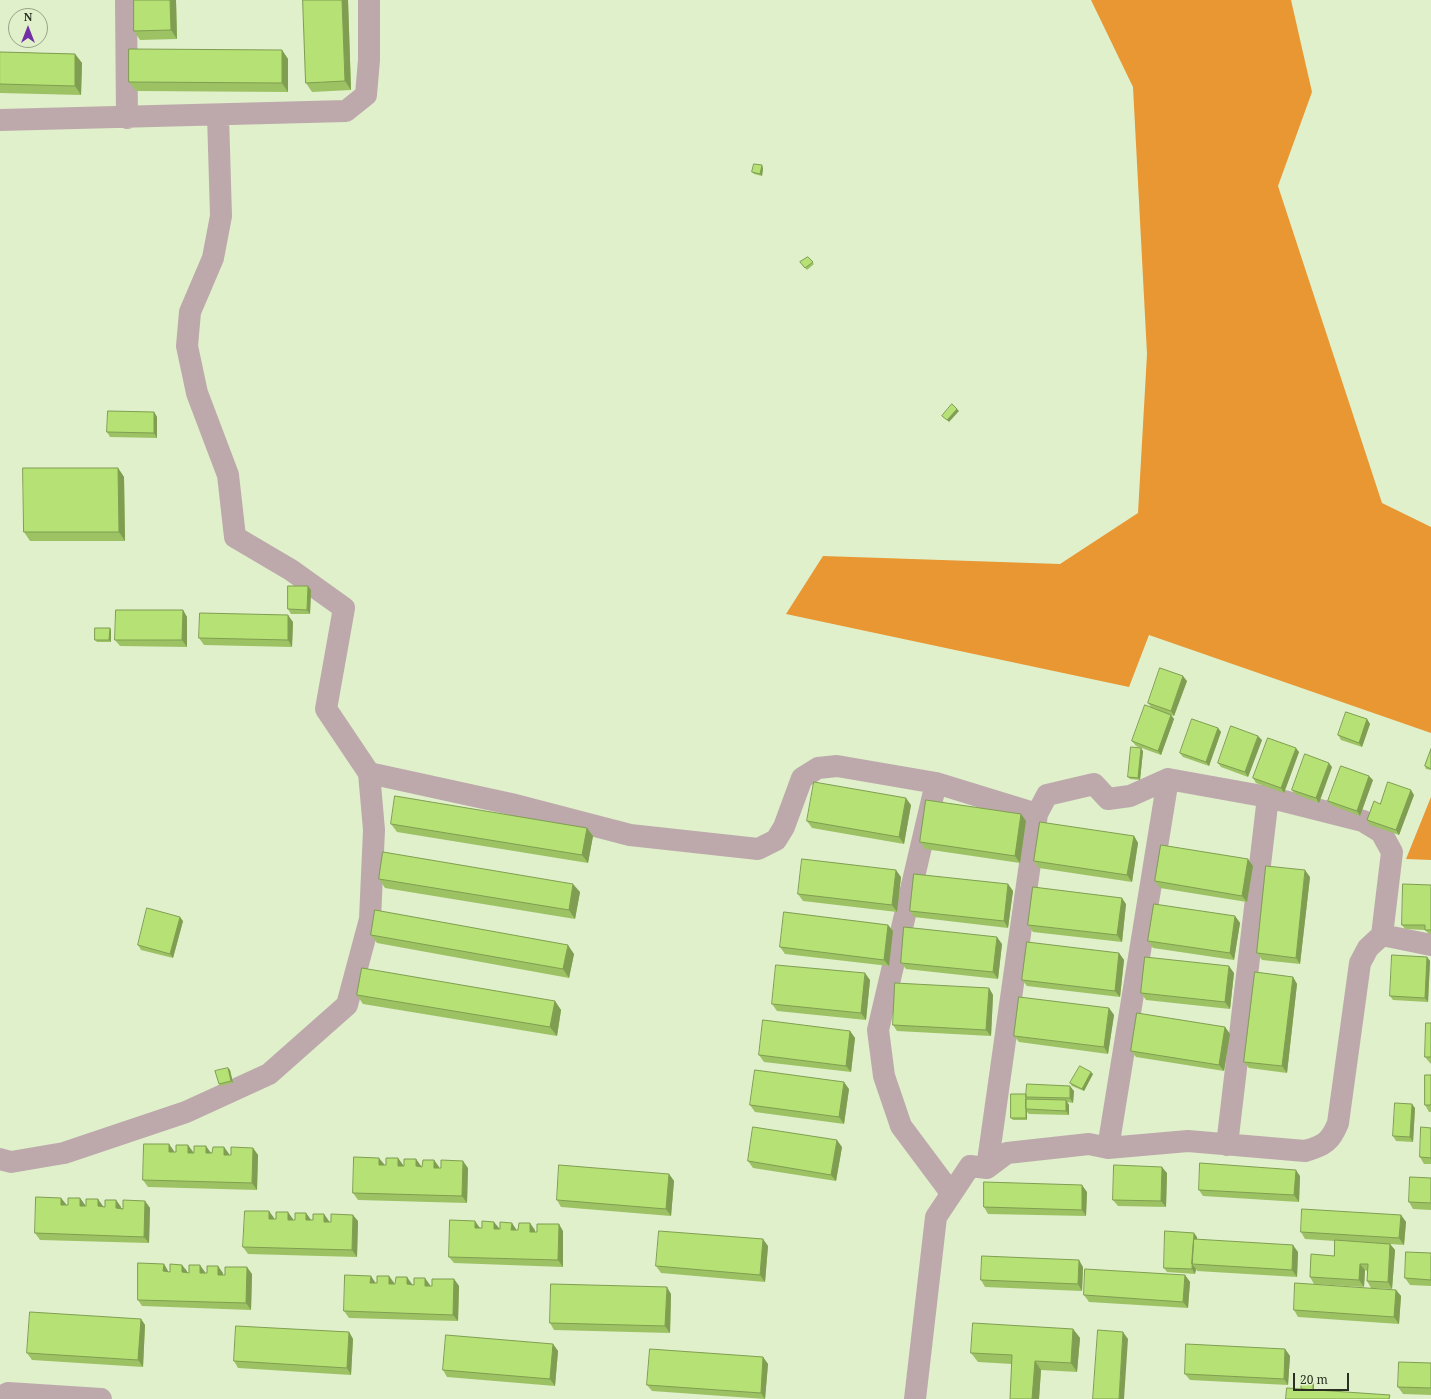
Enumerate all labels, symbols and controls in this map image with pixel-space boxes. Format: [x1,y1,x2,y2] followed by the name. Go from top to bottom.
[8,8,48,48] north arrow
[24,9,32,24] text: N
[1295,1365,1351,1391] scale bar
[1300,1371,1328,1388] text: 20 m

